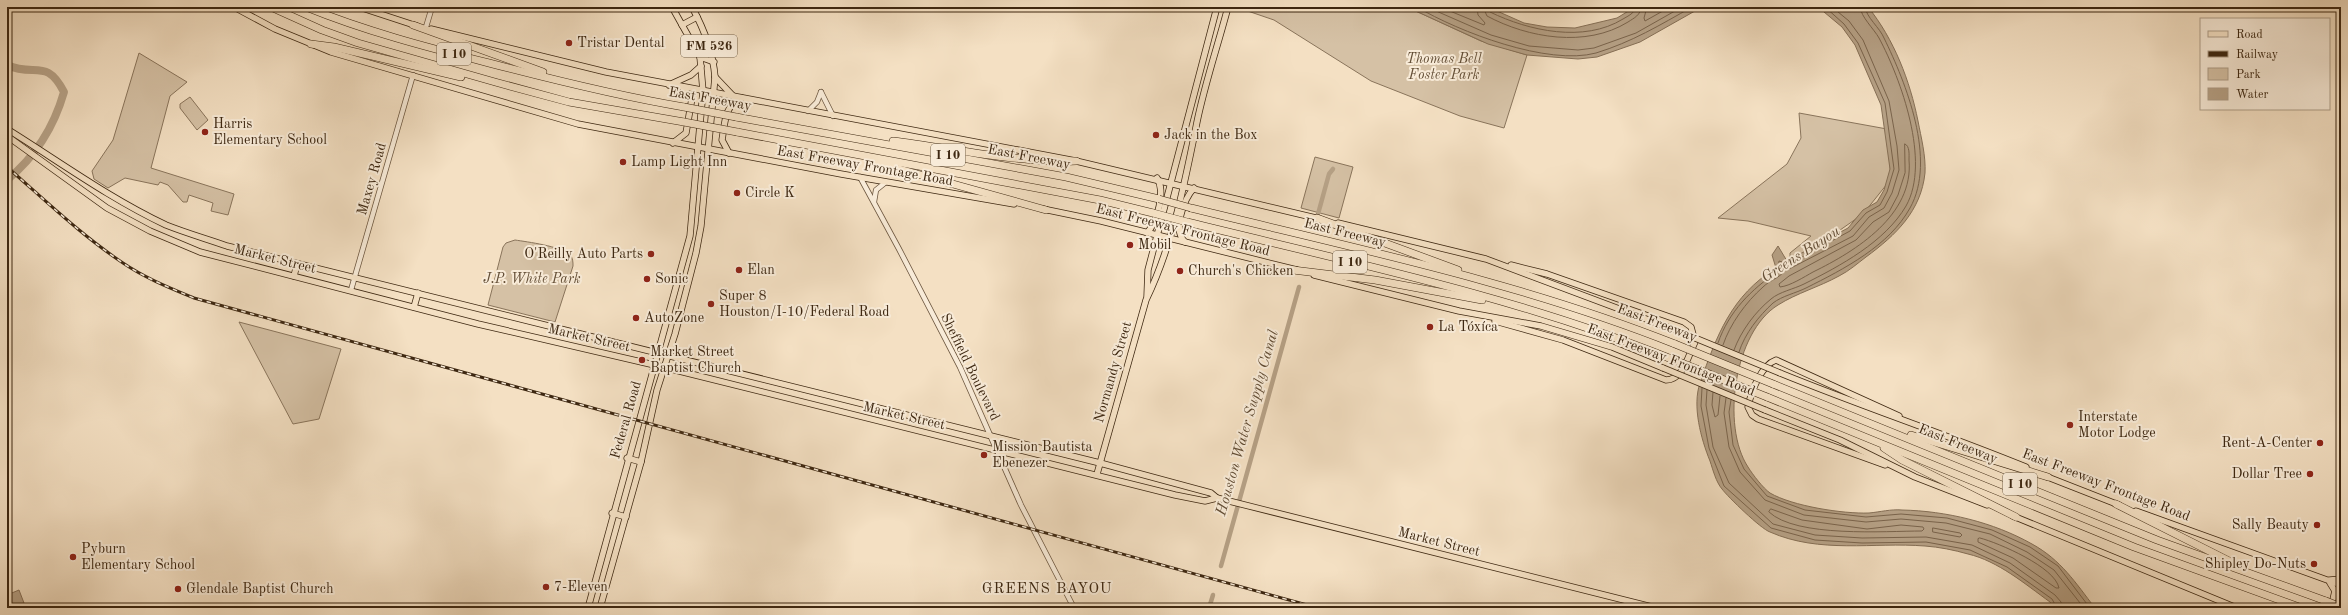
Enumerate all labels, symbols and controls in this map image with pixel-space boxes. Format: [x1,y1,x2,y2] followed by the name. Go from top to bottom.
[2200,18,2330,110] legend
[2236,29,2263,41] text: Road
[681,35,737,57] road number: FM 526
[577,36,665,50] place label: Tristar Dental
[564,38,574,48] marker: Tristar Dental
[437,43,471,65] road number: I 10
[2236,49,2279,61] text: Railway
[1406,52,1482,82] park label: Thomas Bell Foster Park
[2236,69,2261,81] text: Park
[667,85,753,113] street label: East Freeway
[2236,89,2269,101] text: Water
[213,117,327,147] place label: Harris Elementary School
[200,127,210,137] marker: Harris Elementary School
[1164,128,1257,142] place label: Jack in the Box
[1151,130,1161,140] marker: Jack in the Box
[355,141,389,217] street label: Maxey Road
[986,142,1072,172] street label: East Freeway
[776,144,954,188] street label: East Freeway Frontage Road
[931,144,965,166] road number: I 10
[631,155,728,169] place label: Lamp Light Inn
[618,157,628,167] marker: Lamp Light Inn
[745,186,795,200] place label: Circle K
[732,188,742,198] marker: Circle K
[1095,202,1271,258] street label: East Freeway Frontage Road
[1303,216,1388,250] street label: East Freeway
[1759,224,1843,286] water label: Greens Bayou
[1138,238,1172,252] place label: Mobil
[1125,240,1135,250] marker: Mobil
[233,242,318,276] street label: Market Street
[524,247,643,261] place label: O'Reilly Auto Parts
[646,249,656,259] marker: O'Reilly Auto Parts
[1333,251,1367,273] road number: I 10
[747,263,775,277] place label: Elan
[1188,264,1294,278] place label: Church's Chicken
[734,265,744,275] marker: Elan
[1175,266,1185,276] marker: Church's Chicken
[483,272,581,286] park label: J.P. White Park
[655,272,688,286] place label: Sonic
[642,274,652,284] marker: Sonic
[719,289,890,319] place label: Super 8 Houston/I-10/Federal Road
[706,299,716,309] marker: Super 8 Houston/I-10/Federal Road
[1615,301,1699,345] street label: East Freeway
[644,311,704,325] place label: AutoZone
[938,311,1002,423] street label: Sheffield Boulevard
[631,313,641,323] marker: AutoZone
[1092,320,1134,424] street label: Normandy Street
[1438,320,1498,334] place label: La Tóxíca
[1585,321,1757,399] street label: East Freeway Frontage Road
[546,322,632,354] street label: Market Street
[1425,322,1435,332] marker: La Tóxíca
[1214,328,1282,518] water label: Houston Water Supply Canal
[650,345,742,375] place label: Market Street Baptist Church
[637,355,647,365] marker: Market Street Baptist Church
[608,380,644,460] street label: Federal Road
[861,400,947,432] street label: Market Street
[2078,410,2156,440] place label: Interstate Motor Lodge
[2065,420,2075,430] marker: Interstate Motor Lodge
[1916,422,2000,466] street label: East Freeway
[2222,436,2312,450] place label: Rent-A-Center
[2315,438,2325,448] marker: Rent-A-Center
[992,440,1093,470] place label: Mission Bautista Ebenezer
[2020,446,2192,524] street label: East Freeway Frontage Road
[979,450,989,460] marker: Mission Bautista Ebenezer
[2231,467,2302,481] place label: Dollar Tree
[2305,469,2315,479] marker: Dollar Tree
[2003,473,2037,495] road number: I 10
[2232,518,2310,532] place label: Sally Beauty
[2312,520,2322,530] marker: Sally Beauty
[1397,525,1482,559] street label: Market Street
[81,542,195,572] place label: Pyburn Elementary School
[68,552,78,562] marker: Pyburn Elementary School
[2205,557,2306,571] place label: Shipley Do-Nuts
[2309,559,2319,569] marker: Shipley Do-Nuts
[554,580,608,594] place label: 7-Eleven
[186,582,334,596] place label: Glendale Baptist Church
[541,582,551,592] marker: 7-Eleven
[982,582,1112,597] district label: GREENS BAYOU
[173,584,183,594] marker: Glendale Baptist Church

